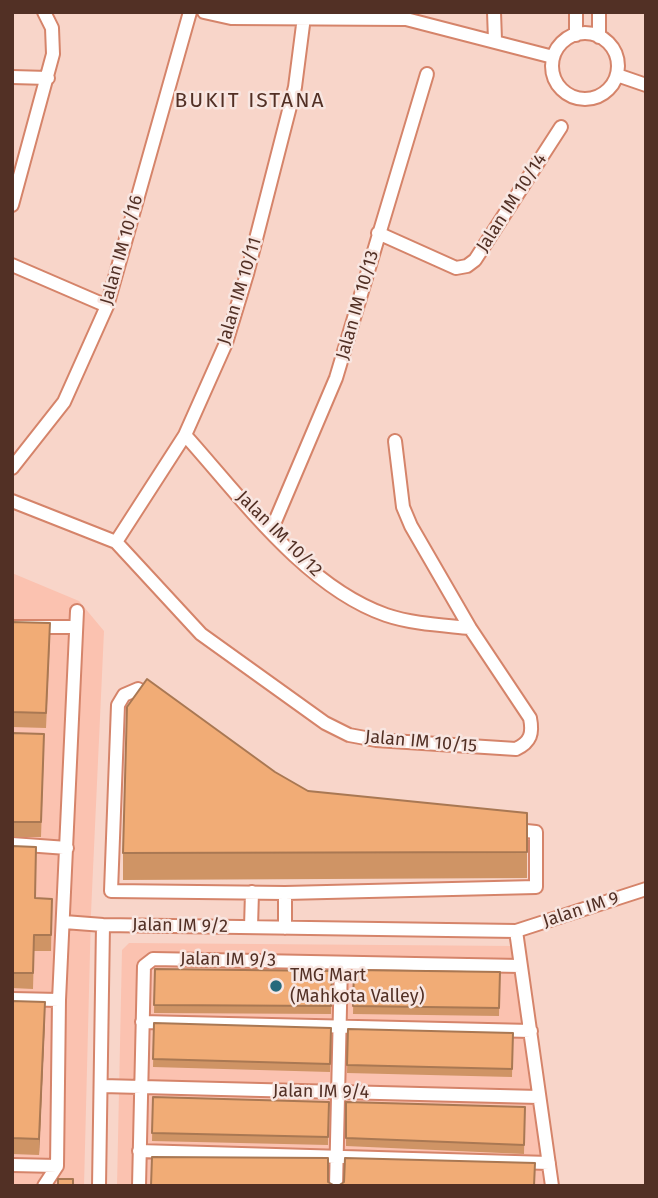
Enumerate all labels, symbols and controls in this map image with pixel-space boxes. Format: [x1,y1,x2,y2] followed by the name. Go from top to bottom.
[176,88,324,114] district label: BUKIT ISTANA
[472,150,552,256] street label: Jalan IM 10/14
[96,193,148,307] street label: Jalan IM 10/16
[213,235,267,347] street label: Jalan IM 10/11
[332,248,384,362] street label: Jalan IM 10/13
[232,487,326,581] street label: Jalan IM 10/12
[364,726,478,758] street label: Jalan IM 10/15
[540,888,622,932] street label: Jalan IM 9
[132,914,228,938] street label: Jalan IM 9/2
[180,948,276,972] street label: Jalan IM 9/3
[290,965,424,1007] place label: TMG Mart (Mahkota Valley)
[268,978,284,994] marker: TMG Mart (Mahkota Valley)
[273,1080,369,1104] street label: Jalan IM 9/4

